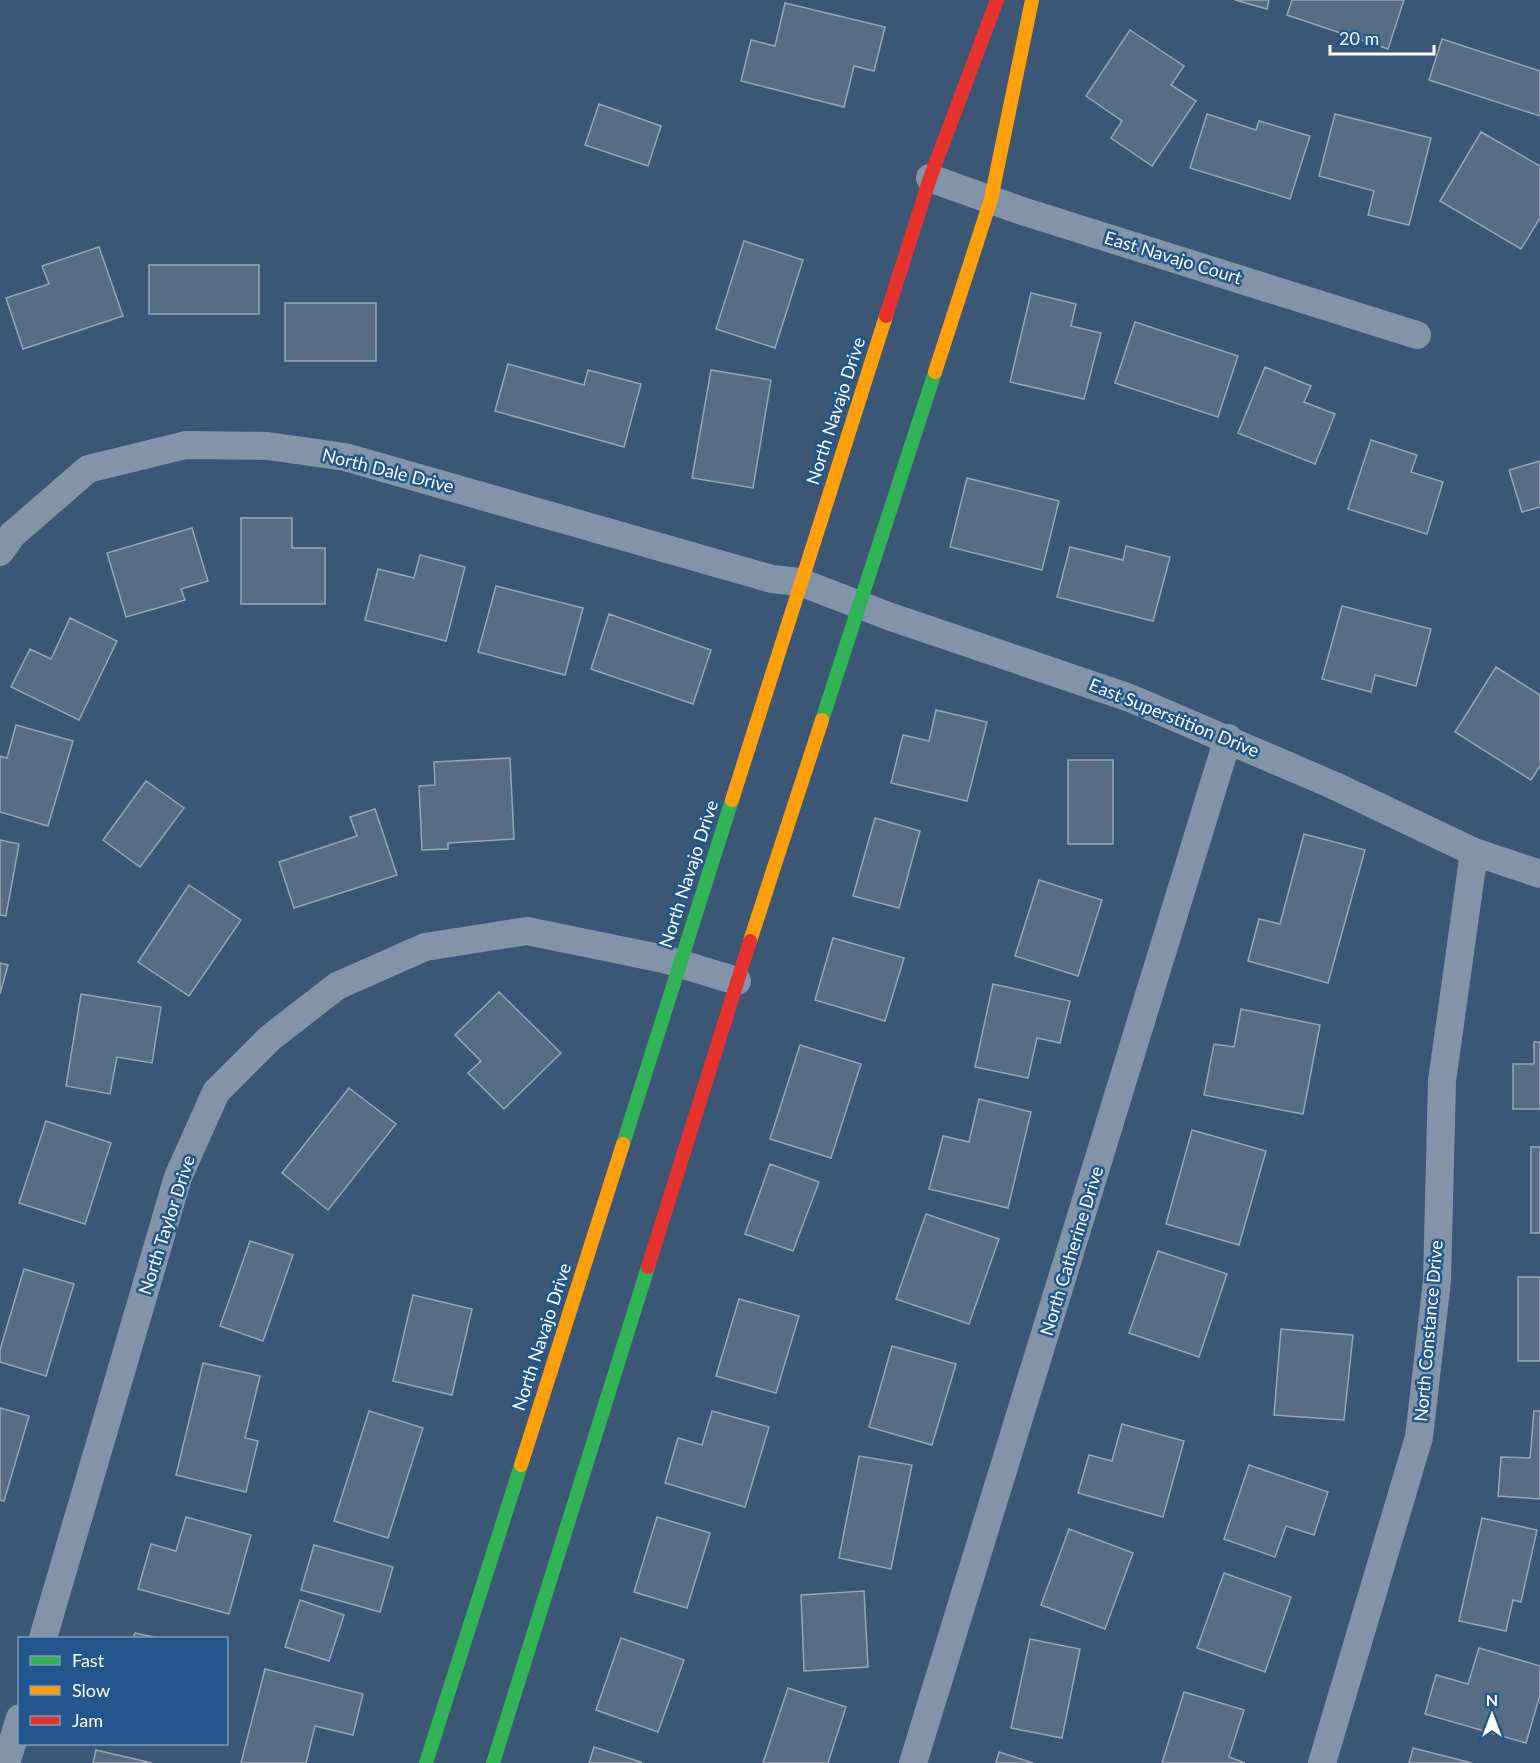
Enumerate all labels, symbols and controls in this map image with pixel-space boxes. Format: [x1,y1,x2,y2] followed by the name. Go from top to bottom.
[1330,18,1434,56] scale bar
[1339,27,1379,49] text: 20 m
[1102,226,1245,289] street label: East Navajo Court
[801,334,869,487] street label: North Navajo Drive
[320,443,456,497] street label: North Dale Drive
[1086,673,1263,761] street label: East Superstition Drive
[654,797,722,950] street label: North Navajo Drive
[133,1152,199,1297] street label: North Taylor Drive
[1035,1163,1107,1338] street label: North Catherine Drive
[1409,1239,1447,1423] street label: North Constance Drive
[507,1260,575,1413] street label: North Navajo Drive
[18,1637,228,1745] legend
[72,1649,105,1671] text: Fast
[72,1679,110,1701] text: Slow
[1462,1685,1522,1745] north arrow
[1486,1690,1498,1709] text: N
[72,1709,103,1731] text: Jam

